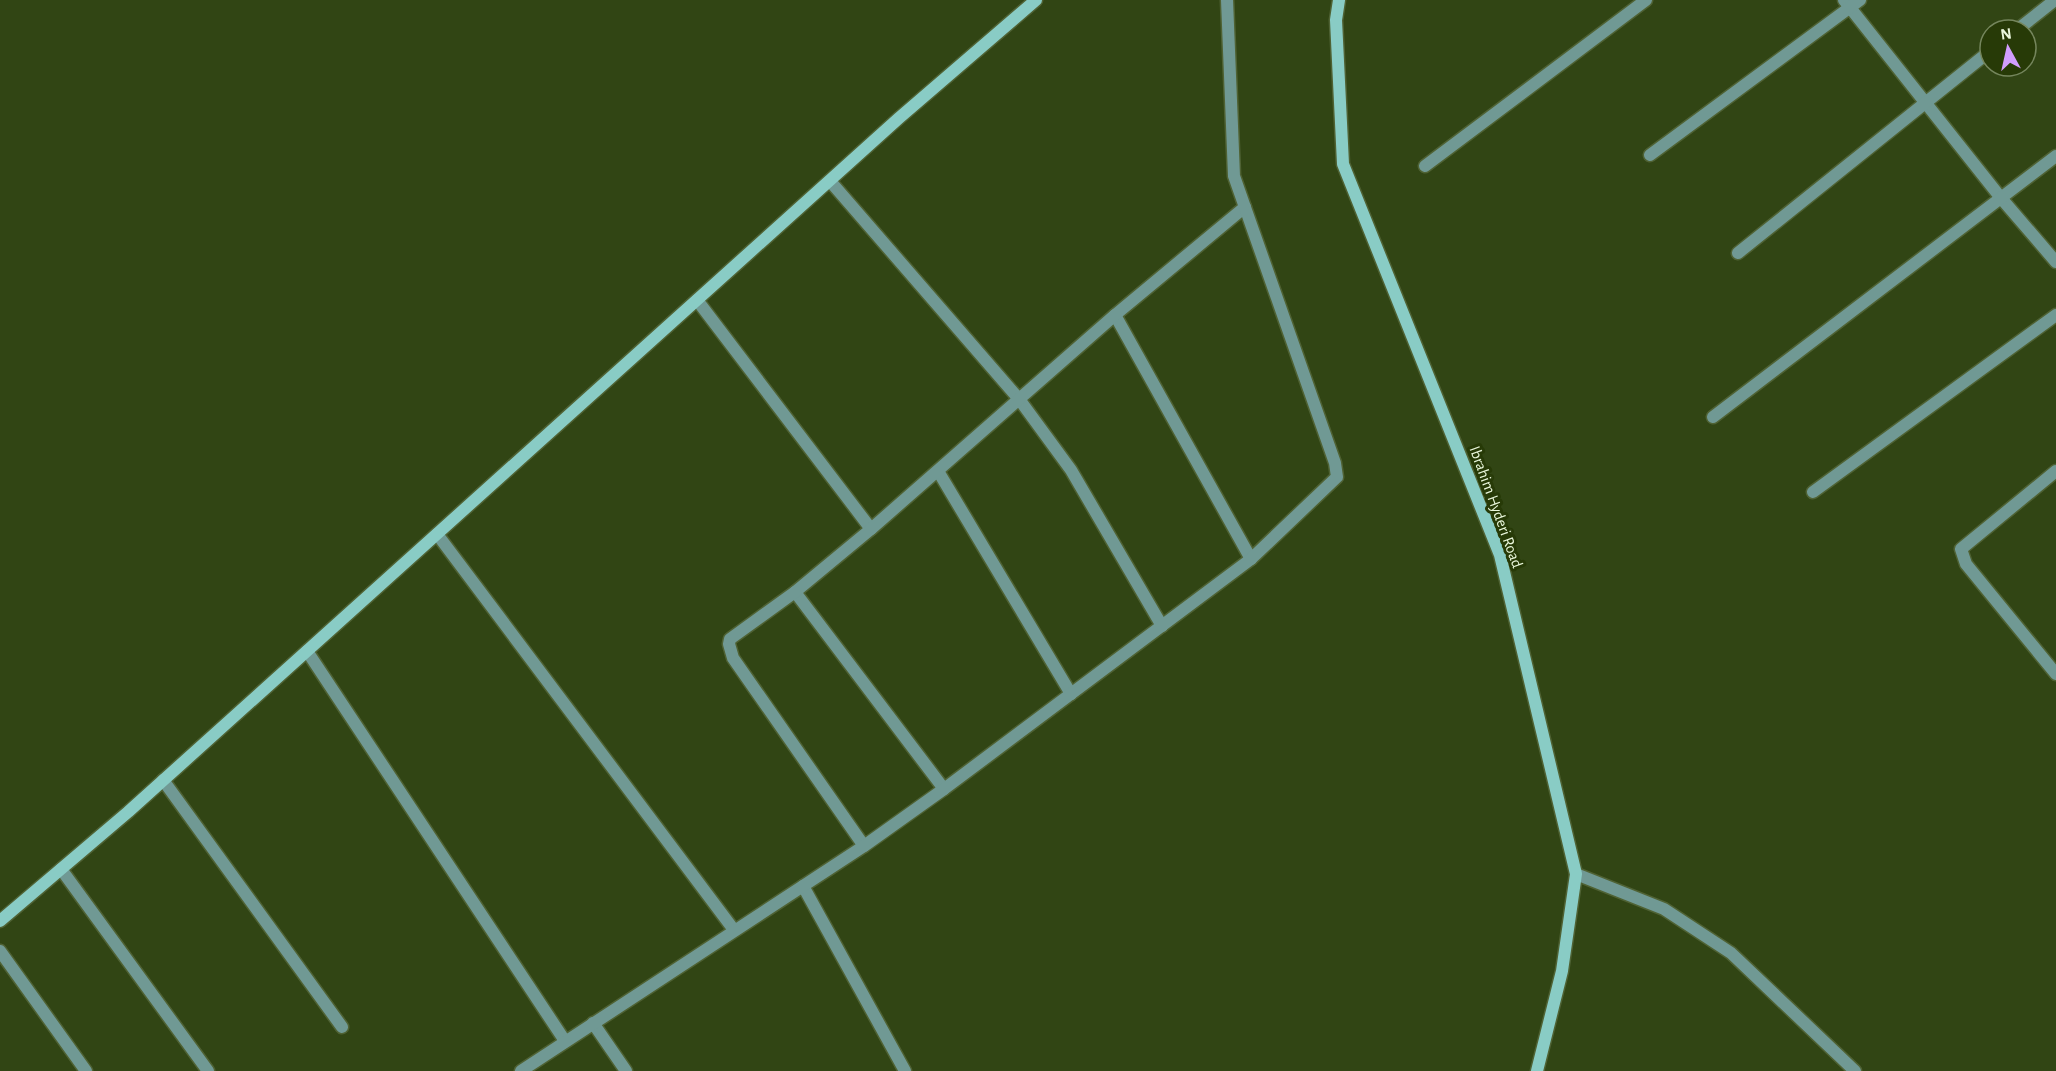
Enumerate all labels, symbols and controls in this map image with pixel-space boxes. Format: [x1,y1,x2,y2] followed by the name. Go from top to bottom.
[1978,18,2038,78] north arrow
[1999,25,2013,43] text: N
[1466,444,1526,570] street label: Ibrahim Hyderi Road

